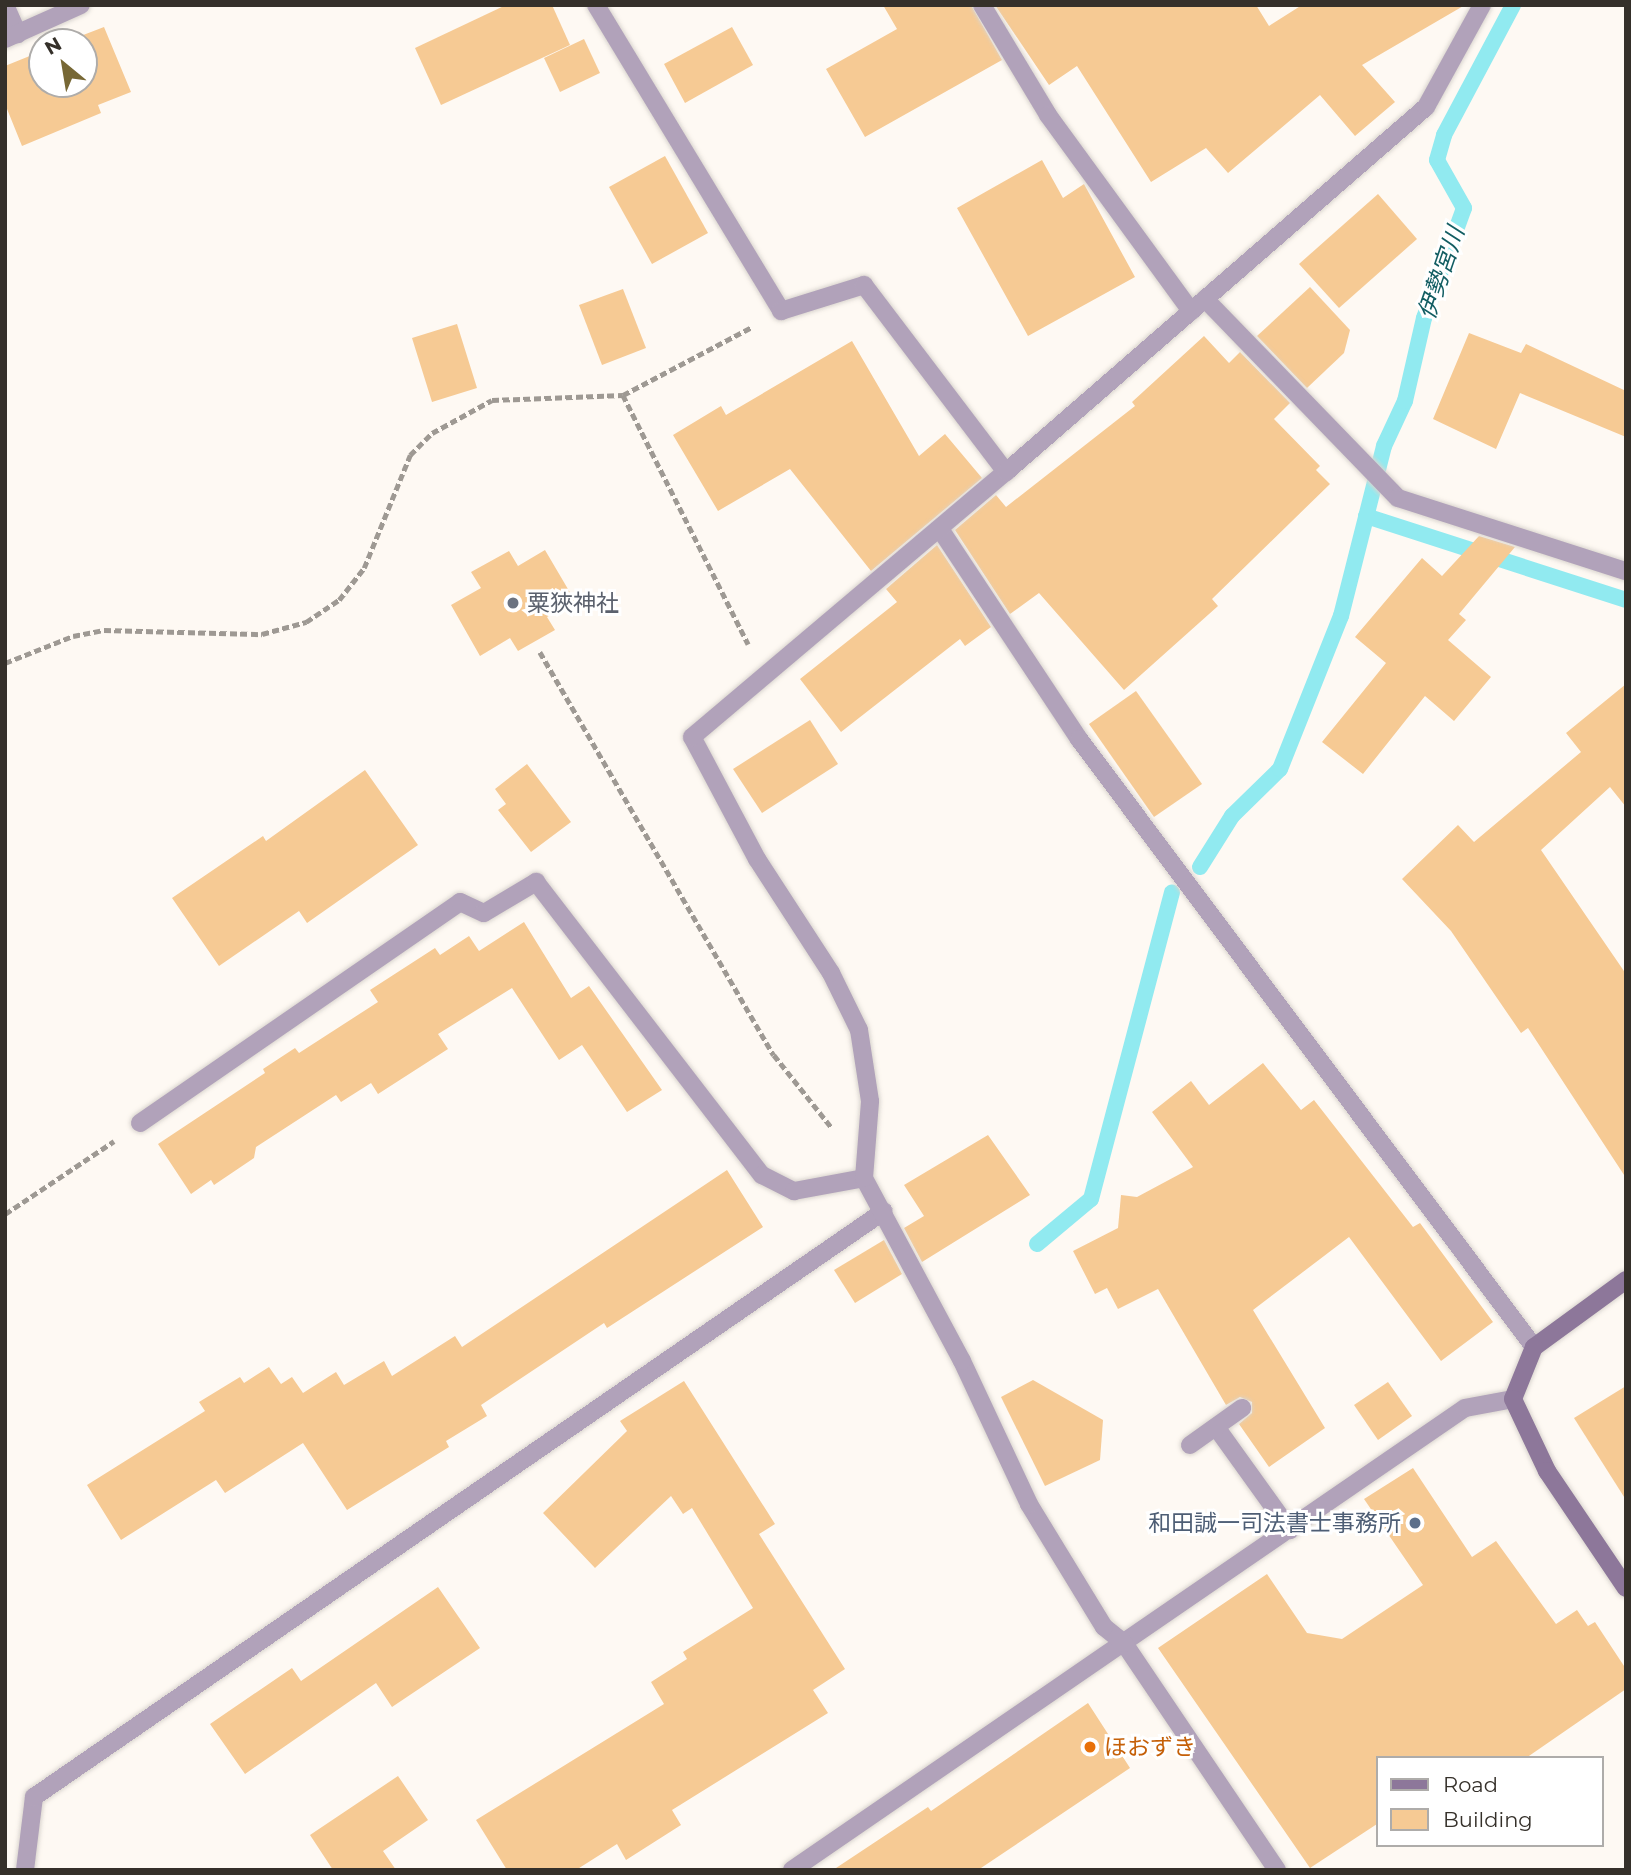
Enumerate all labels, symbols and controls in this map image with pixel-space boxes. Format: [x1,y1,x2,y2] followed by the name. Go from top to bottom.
[28,28,98,98] north arrow
[41,32,66,60] text: N
[1412,223,1470,323] water label: 伊勢宮川
[527,589,619,617] place label: 粟狹神社
[505,595,521,611] marker: 粟狹神社
[1148,1509,1401,1537] place label: 和田誠一司法書士事務所
[1407,1515,1423,1531] marker: 和田誠一司法書士事務所
[1104,1733,1196,1761] place label: ほおずき
[1082,1739,1098,1755] marker: ほおずき
[1376,1756,1603,1847] legend
[1443,1772,1498,1797] text: Road
[1443,1807,1533,1832] text: Building

